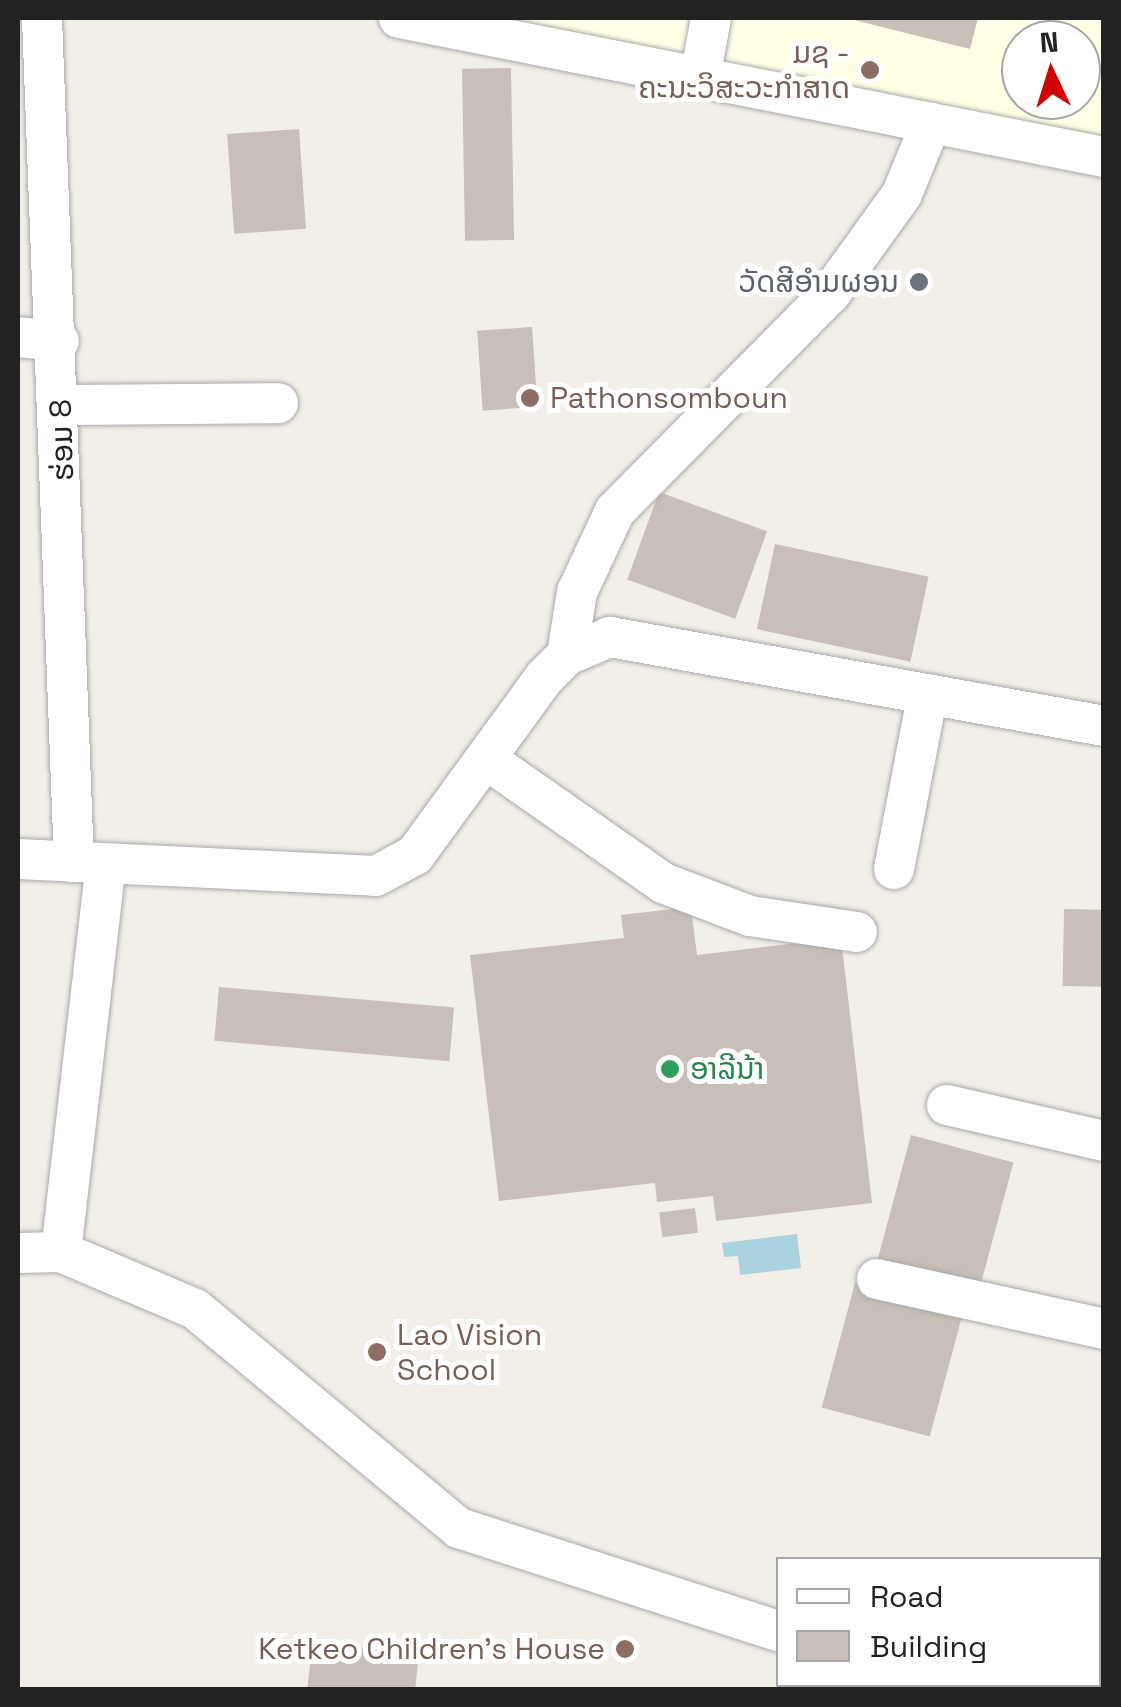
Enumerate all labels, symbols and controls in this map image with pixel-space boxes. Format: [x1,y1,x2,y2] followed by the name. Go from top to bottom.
[1001,20,1101,120] north arrow
[1038,23,1060,61] text: N
[638,35,850,106] place label: ມຊ - ຄະນະວິສະວະກຳສາດ
[859,59,881,81] marker: ມຊ - ຄະນະວິສະວະກຳສາດ
[739,264,899,300] place label: ວັດສີອຳມຜອນ
[908,271,930,293] marker: ວັດສີອຳມຜອນ
[550,380,788,416] place label: Pathonsomboun
[519,387,541,409] marker: Pathonsomboun
[43,398,81,482] street label: ຮ່ອມ 8
[690,1051,764,1087] place label: ອາລີນ້າ
[659,1058,681,1080] marker: ອາລີນ້າ
[397,1317,542,1388] place label: Lao Vision School
[366,1341,388,1363] marker: Lao Vision School
[776,1557,1101,1687] legend
[870,1577,944,1616] text: Road
[870,1627,987,1666] text: Building
[258,1631,605,1667] place label: Ketkeo Children's House
[614,1638,636,1660] marker: Ketkeo Children's House

